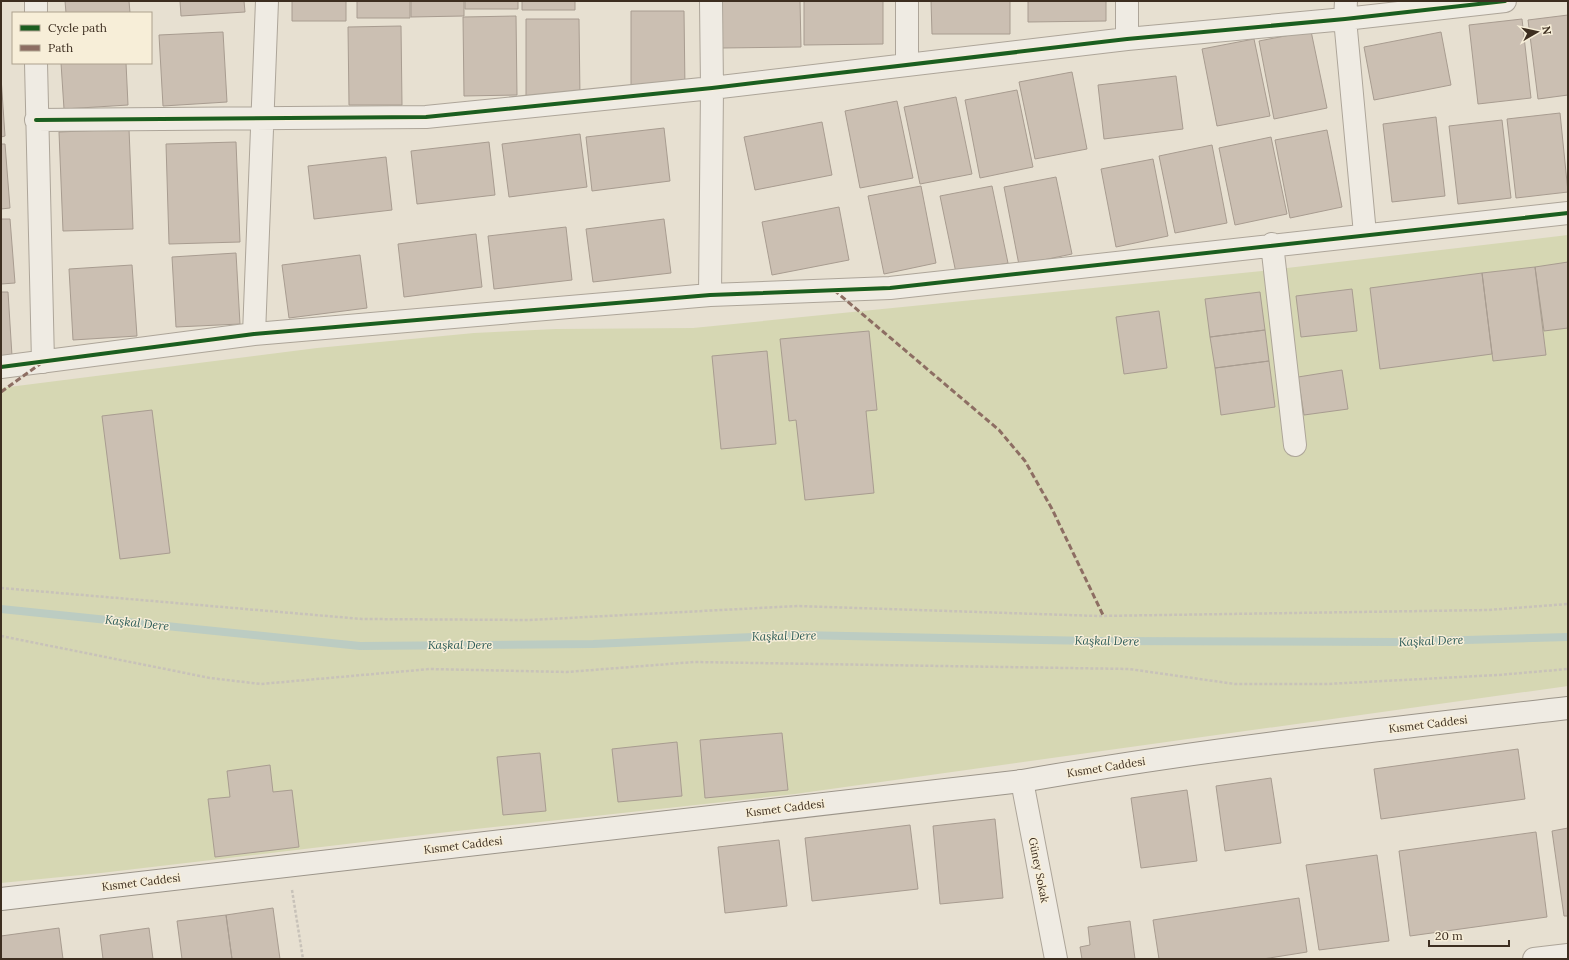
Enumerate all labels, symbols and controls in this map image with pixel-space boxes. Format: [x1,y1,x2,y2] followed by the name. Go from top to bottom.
[12,12,152,64] legend
[1517,12,1557,52] north arrow
[48,20,107,35] text: Cycle path
[1539,25,1555,36] text: N
[48,40,73,55] text: Path
[104,612,170,633] water label: Kaşkal Dere
[752,627,817,644] water label: Kaşkal Dere
[1075,632,1140,649] water label: Kaşkal Dere
[1398,632,1464,649] water label: Kaşkal Dere
[428,637,493,652] water label: Kaşkal Dere
[1388,712,1468,736] street label: Kısmet Caddesi
[1066,754,1146,780] street label: Kısmet Caddesi
[745,796,825,820] street label: Kısmet Caddesi
[423,833,503,857] street label: Kısmet Caddesi
[1026,836,1052,904] street label: Güney Sokak
[101,870,181,894] street label: Kısmet Caddesi
[1429,922,1509,948] scale bar
[1435,928,1463,943] text: 20 m

